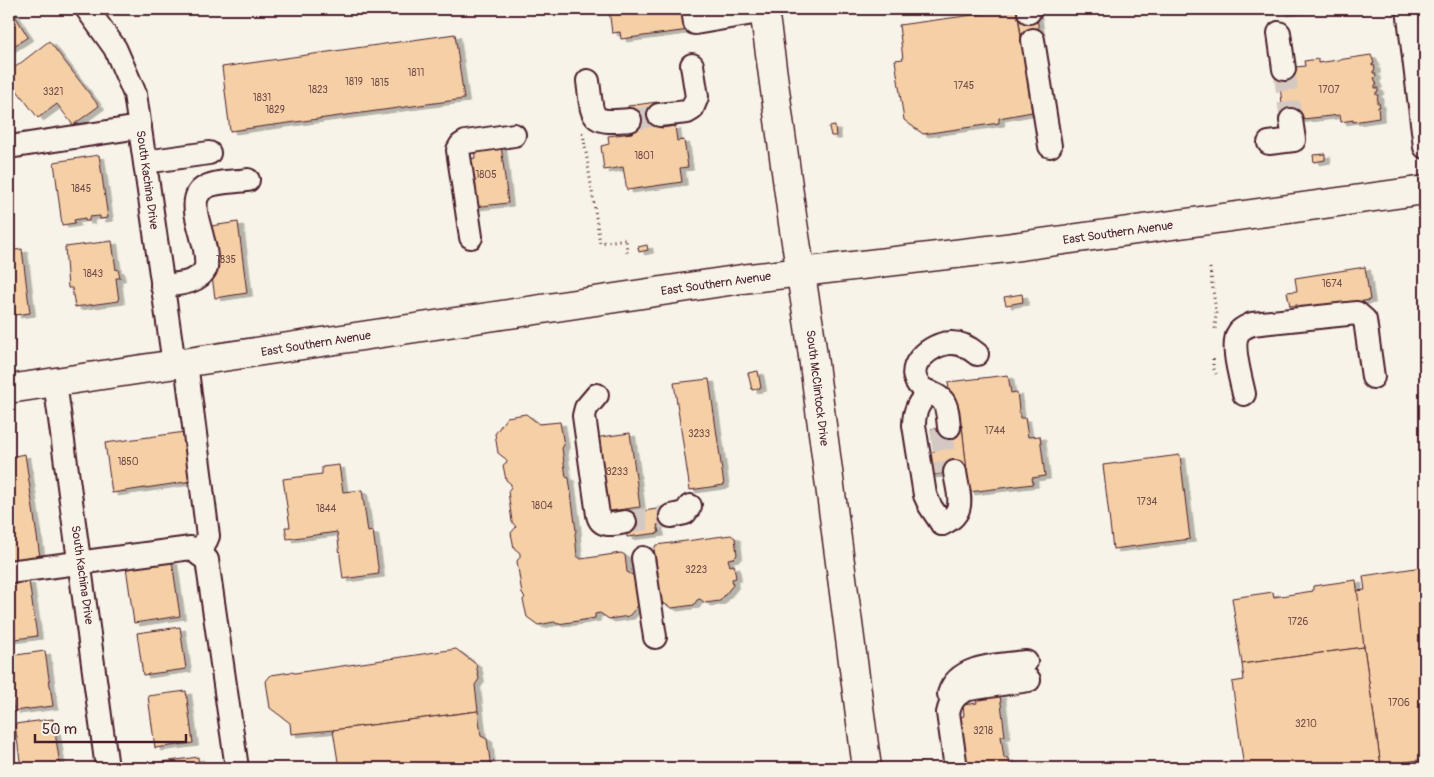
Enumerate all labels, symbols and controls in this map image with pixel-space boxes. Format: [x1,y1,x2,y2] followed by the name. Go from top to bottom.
[408,67,424,79] house number: 1811
[345,76,363,88] house number: 1819
[371,77,389,89] house number: 1815
[954,80,974,92] house number: 1745
[308,84,328,96] house number: 1823
[1318,84,1340,96] house number: 1707
[43,86,63,98] house number: 3321
[253,92,271,104] house number: 1831
[265,104,285,116] house number: 1829
[133,130,161,231] street label: South Kachina Drive
[634,150,654,162] house number: 1801
[475,169,497,181] house number: 1805
[71,183,91,195] house number: 1845
[1062,218,1174,248] street label: East Southern Avenue
[216,254,236,266] house number: 1835
[83,268,104,280] house number: 1843
[660,269,772,299] street label: East Southern Avenue
[1322,278,1343,290] house number: 1674
[260,328,372,360] street label: East Southern Avenue
[802,329,832,447] street label: South McClintock Drive
[985,425,1006,437] house number: 1744
[688,428,710,440] house number: 3233
[117,456,139,468] house number: 1850
[606,466,628,478] house number: 3233
[1137,496,1157,508] house number: 1734
[531,500,553,512] house number: 1804
[316,503,336,515] house number: 1844
[68,525,96,626] street label: South Kachina Drive
[685,564,707,576] house number: 3223
[1288,616,1308,628] house number: 1726
[1388,697,1410,709] house number: 1706
[35,712,186,744] scale bar
[1295,718,1317,730] house number: 3210
[42,720,77,739] text: 50 m
[973,725,993,737] house number: 3218

